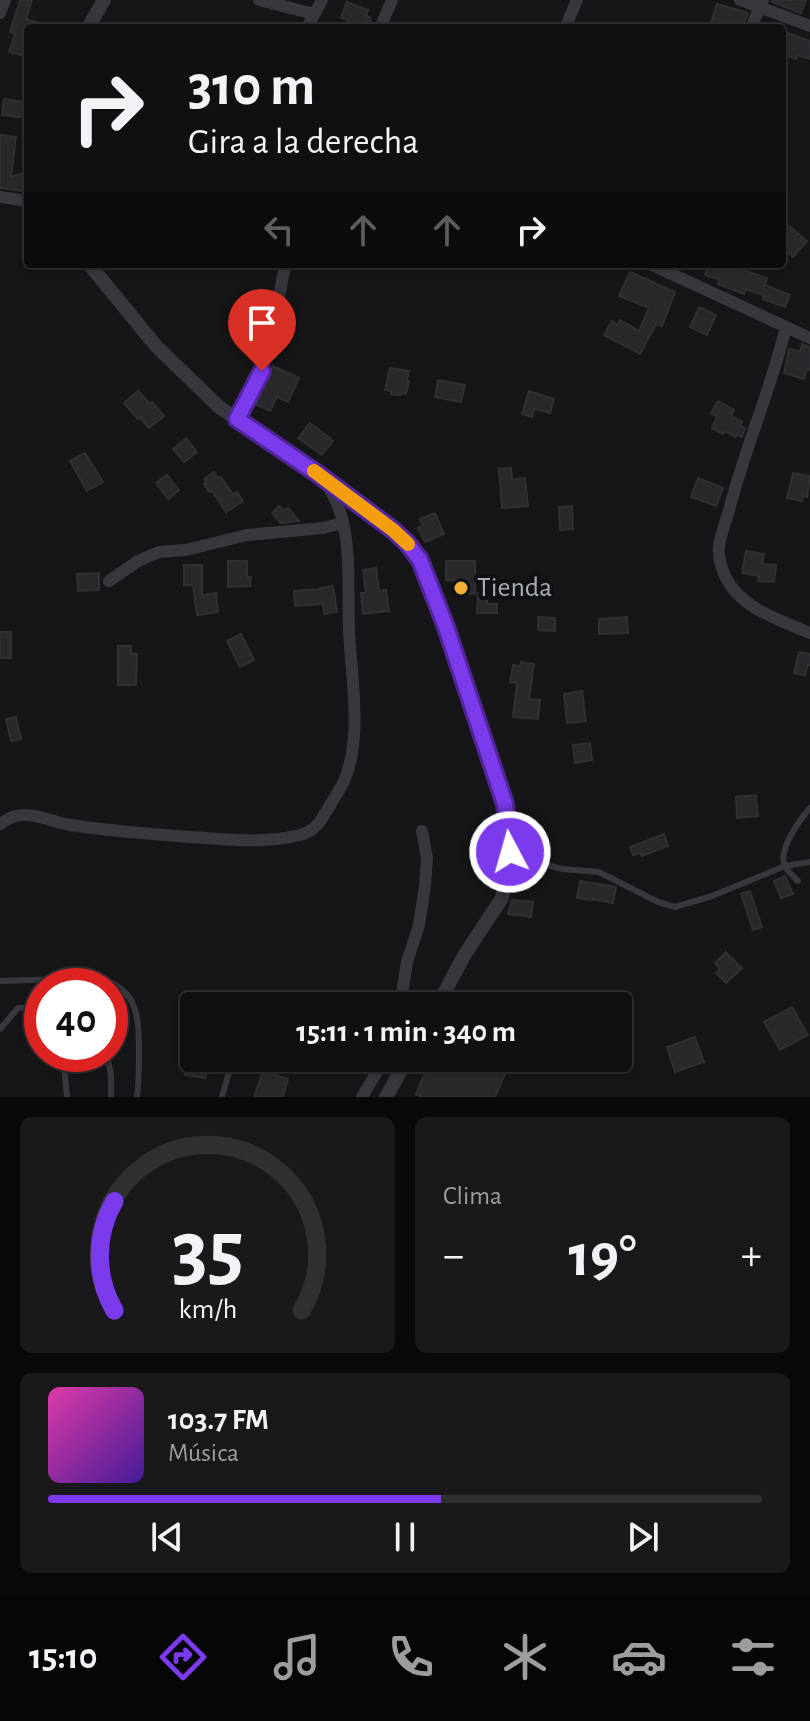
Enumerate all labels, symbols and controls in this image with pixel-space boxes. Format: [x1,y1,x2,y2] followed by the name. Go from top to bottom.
[56,56,160,160] icon: right
[188,59,315,115] text: 310 m
[188,124,419,160] text: Gira a la derecha
[257,208,301,252] icon: left
[341,208,385,252] icon: ahead
[425,208,469,252] icon: ahead
[509,208,553,252] icon: right
[228,289,296,371] pin
[240,301,284,345] icon: arrive
[477,574,552,602] place label: Tienda
[452,579,470,597] marker: Tienda
[468,810,552,894] position arrow
[24,968,128,1072] speed limit sign: 40
[296,1017,516,1047] text: 15:11 · 1 min · 340 m
[443,1183,502,1209] text: Clima
[172,1210,243,1294] text: 35
[568,1227,637,1287] text: 19°
[443,1234,464,1278] text: −
[741,1234,762,1278] text: +
[178,1295,237,1324] text: km/h
[168,1405,269,1435] text: 103.7 FM
[168,1440,239,1466] text: Música
[145,1515,189,1559] icon: previous
[383,1515,427,1559] icon: pause
[621,1515,665,1559] icon: next
[155,1629,211,1685] icon: directions
[269,1629,325,1685] icon: music
[383,1629,439,1685] icon: phone
[497,1629,553,1685] icon: climate
[611,1629,667,1685] icon: car
[725,1629,781,1685] icon: filters
[29,1639,97,1675] text: 15:10

